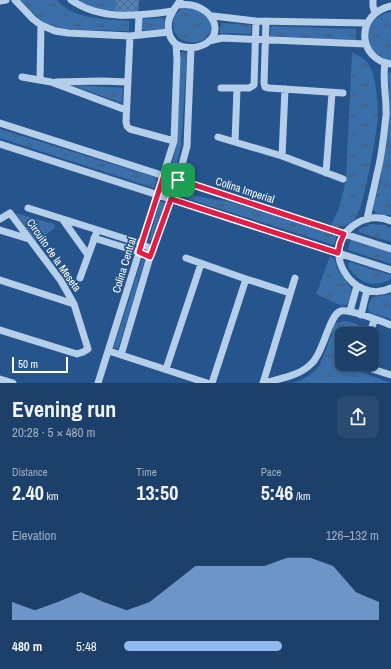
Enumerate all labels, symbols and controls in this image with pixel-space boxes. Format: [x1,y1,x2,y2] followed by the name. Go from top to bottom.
[161,163,195,197] pin
[167,169,189,191] icon: arrive
[214,174,276,206] street label: Colina Imperial
[24,216,84,294] street label: Circuito de la Meseta
[109,235,139,295] street label: Colina Central
[335,327,379,371] map controls
[335,327,379,371] button: layers
[12,355,68,374] scale bar
[18,357,38,371] text: 50 m
[12,394,116,424] text: Evening run
[337,396,379,438] button: share
[12,424,95,441] text: 20:28 · 5 × 480 m
[12,465,48,479] text: Distance
[136,465,157,479] text: Time
[261,465,281,479] text: Pace
[12,479,44,506] text: 2.40
[136,479,178,506] text: 13:50
[261,479,293,506] text: 5:46
[44,489,58,503] text: km
[293,489,311,503] text: /km
[12,527,56,544] text: Elevation
[326,527,379,544] text: 126–132 m
[12,638,42,655] text: 480 m
[76,638,97,655] text: 5:48

